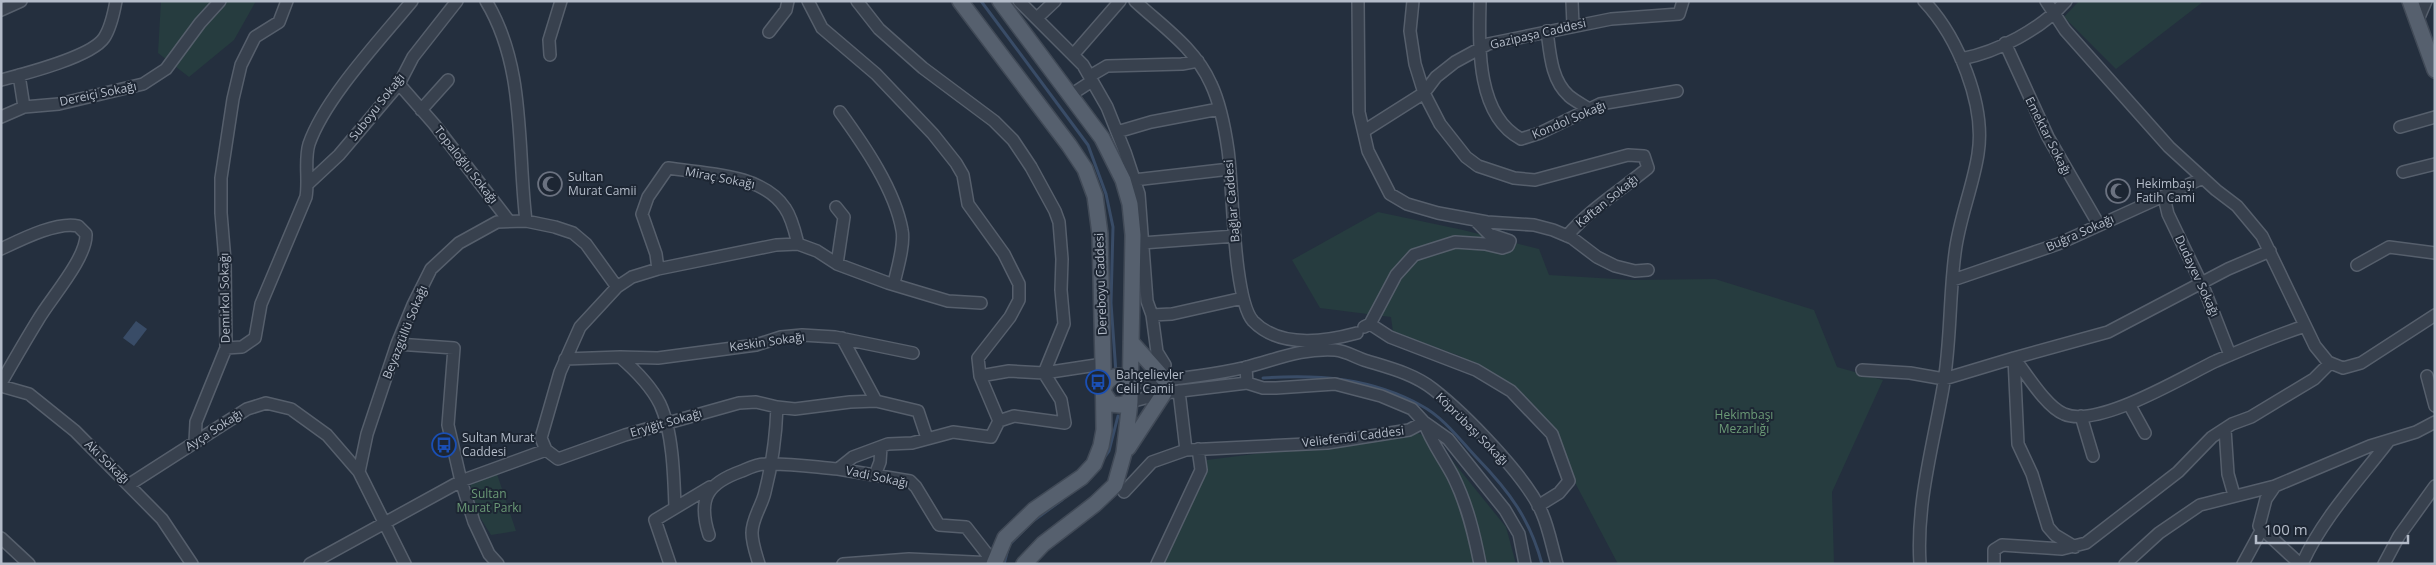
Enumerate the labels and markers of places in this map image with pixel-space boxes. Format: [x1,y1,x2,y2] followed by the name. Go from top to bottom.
[568,168,637,199] place label: Sultan Murat Camii
[537,171,563,197] mosque icon: Sultan Murat Camii
[2136,175,2195,206] place label: Hekimbaşı Fatih Cami
[2105,178,2131,204] mosque icon: Hekimbaşı Fatih Cami
[1116,366,1184,397] place label: Bahçelievler Celil Camii
[1085,369,1111,395] bus stop icon: Bahçelievler Celil Camii
[462,429,534,460] place label: Sultan Murat Caddesi
[431,432,457,458] bus stop icon: Sultan Murat Caddesi

